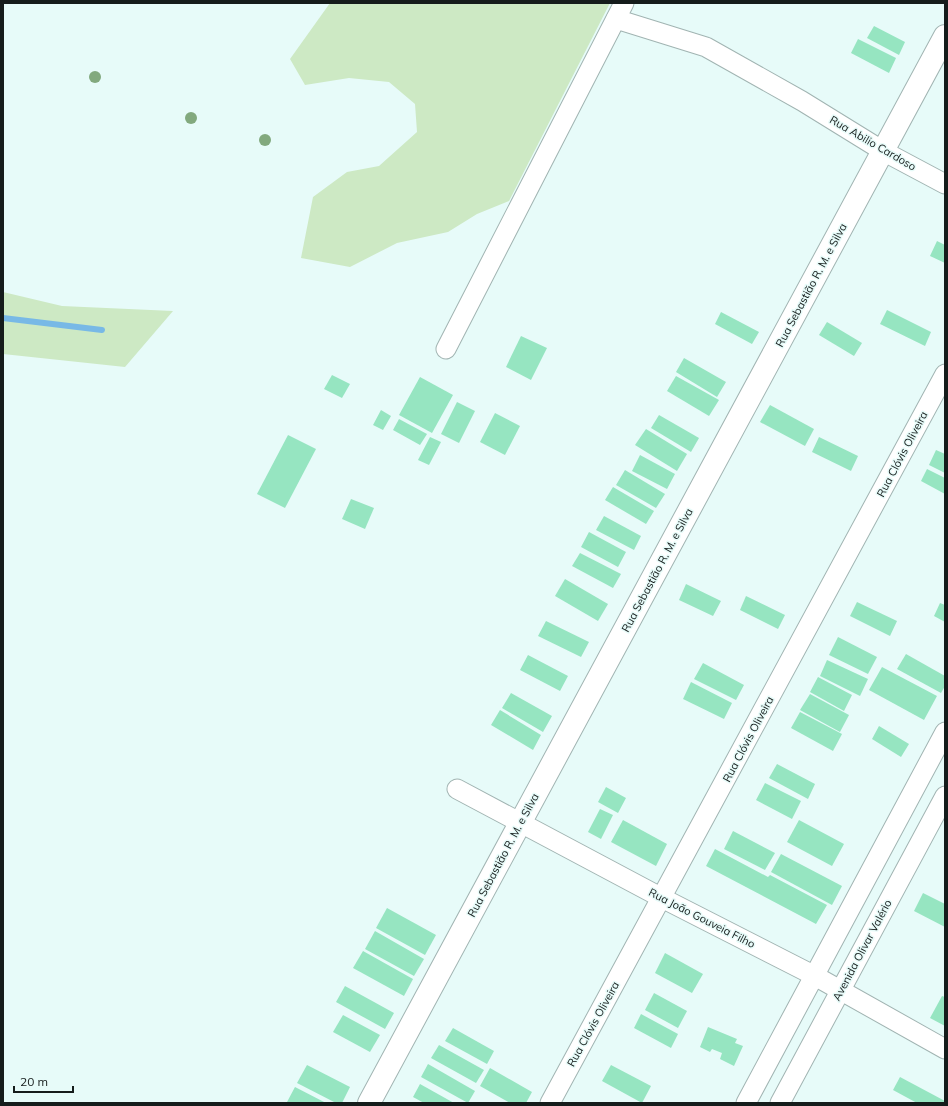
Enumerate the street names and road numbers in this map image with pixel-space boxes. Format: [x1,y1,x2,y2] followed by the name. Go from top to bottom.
[827,113,919,173] street label: Rua Abilio Cardoso
[772,221,850,349] street label: Rua Sebastião R. M. e Silva
[873,409,931,499] street label: Rua Clóvis Oliveira
[618,506,696,634] street label: Rua Sebastião R. M. e Silva
[719,694,777,784] street label: Rua Clóvis Oliveira
[464,791,542,919] street label: Rua Sebastião R. M. e Silva
[646,885,758,951] street label: Rua João Gouveia Filho
[829,897,895,1003] street label: Avenida Olivar Valério
[564,979,622,1069] street label: Rua Clóvis Oliveira

